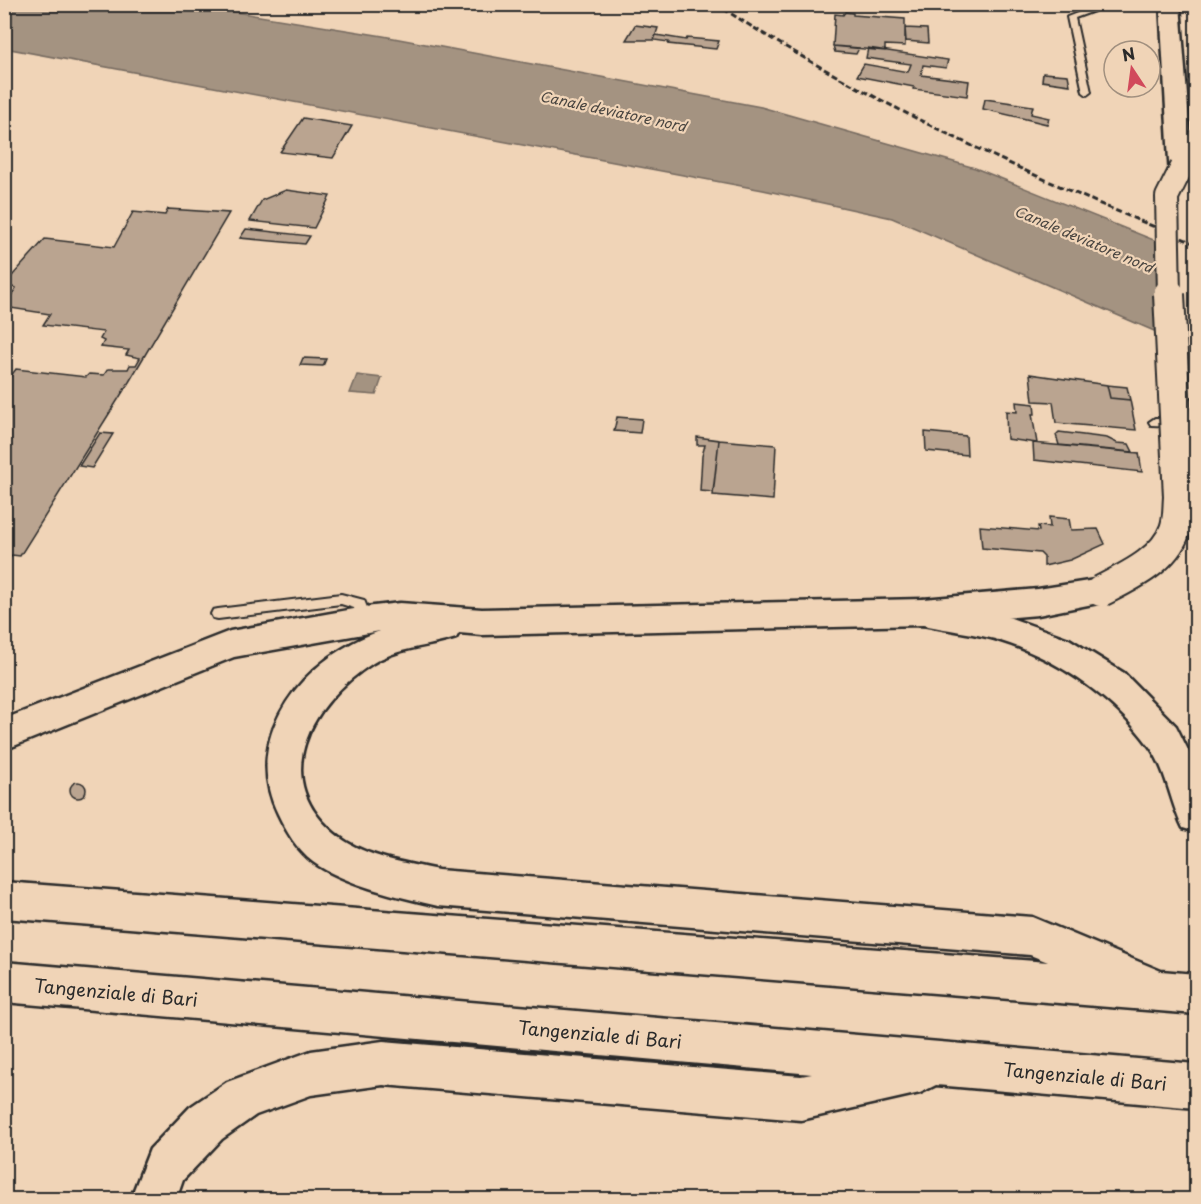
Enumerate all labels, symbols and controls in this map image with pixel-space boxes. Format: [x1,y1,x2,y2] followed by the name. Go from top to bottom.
[1102,39,1162,99] north arrow
[1120,40,1137,67] text: N
[538,85,690,137] water label: Canale deviatore nord
[1011,200,1158,278] water label: Canale deviatore nord
[33,971,199,1013] street label: Tangenziale di Bari
[517,1013,683,1055] street label: Tangenziale di Bari
[1002,1055,1168,1097] street label: Tangenziale di Bari

